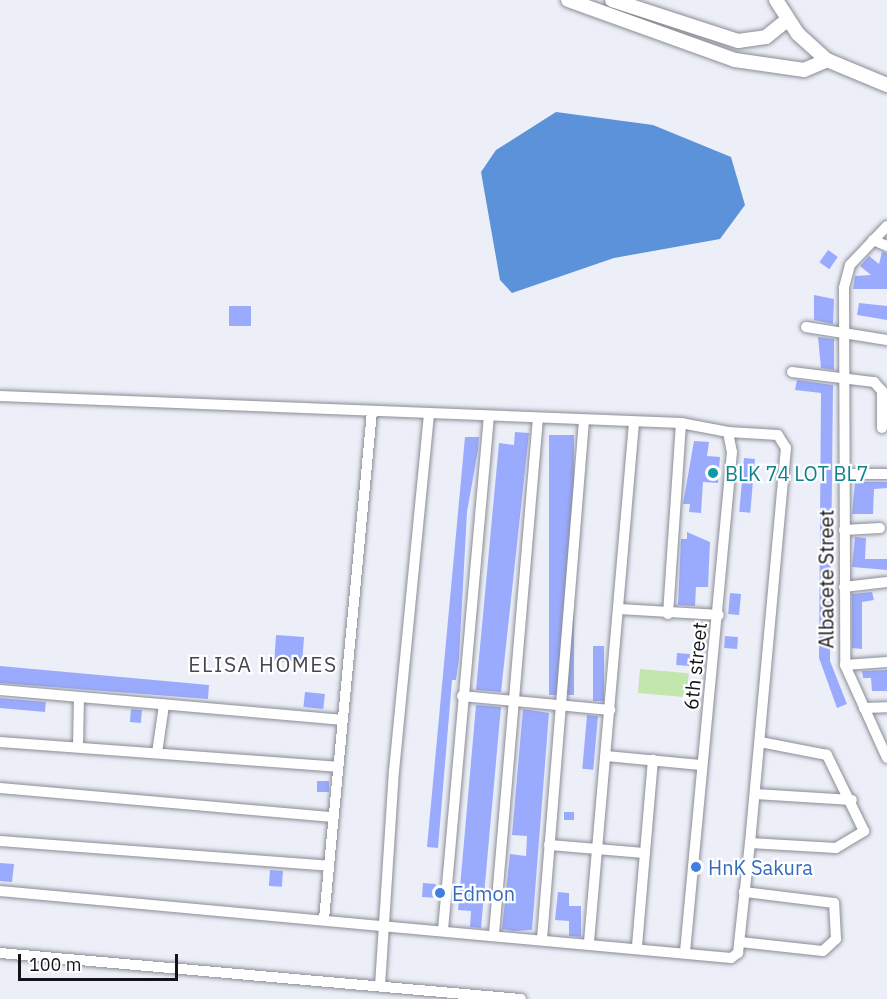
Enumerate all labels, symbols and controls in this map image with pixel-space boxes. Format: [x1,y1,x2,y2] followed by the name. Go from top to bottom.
[725,461,869,485] place label: BLK 74 LOT BL7
[706,466,720,480] marker: BLK 74 LOT BL7
[814,510,838,648] street label: Albacete Street
[678,621,712,711] street label: 6th street
[188,651,338,677] district label: ELISA HOMES
[708,855,813,879] place label: HnK Sakura
[689,860,703,874] marker: HnK Sakura
[452,881,515,905] place label: Edmon
[433,886,447,900] marker: Edmon
[21,942,182,980] scale bar
[29,953,81,976] text: 100 m

